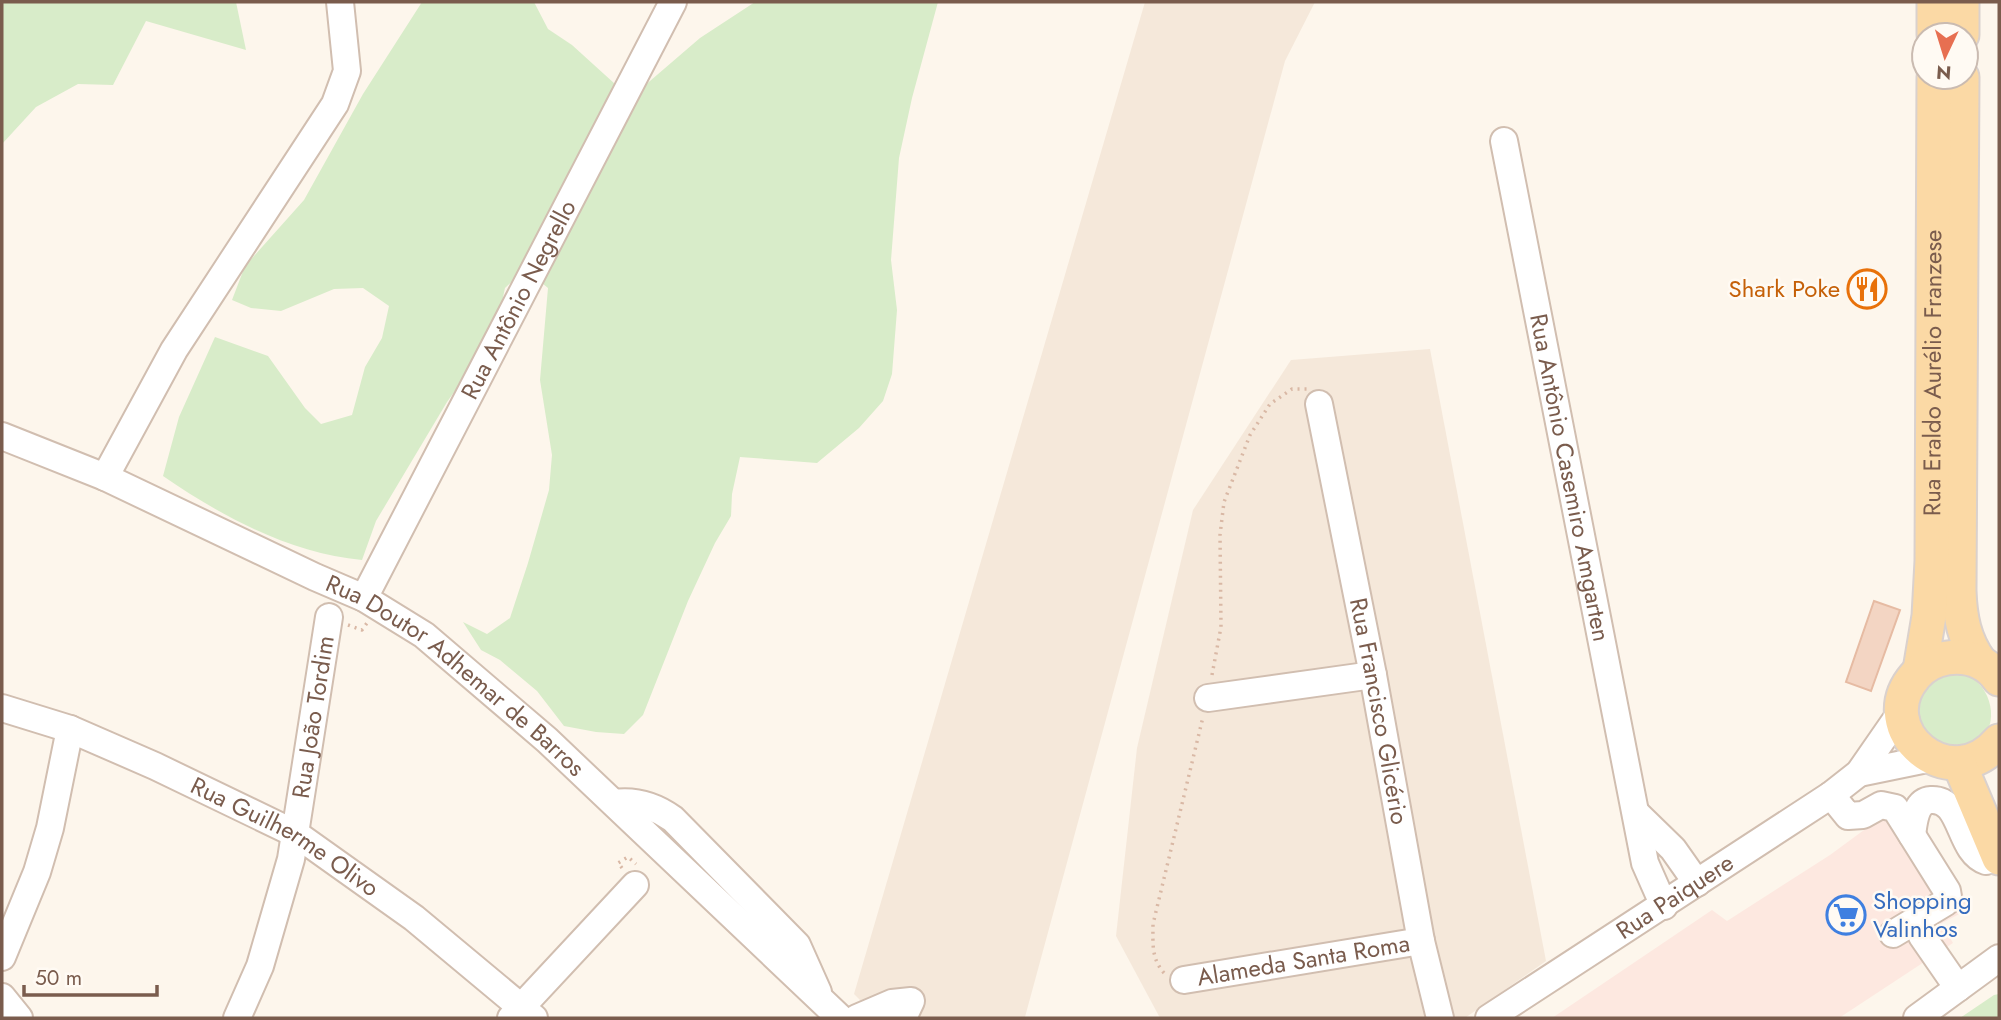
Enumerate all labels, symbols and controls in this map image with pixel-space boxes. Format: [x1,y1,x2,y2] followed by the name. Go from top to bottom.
[1910,21,1980,91] north arrow
[1935,58,1952,86] text: N
[452,194,584,405] street label: Rua Antônio Negrello
[1914,229,1950,516] street label: Rua Eraldo Aurélio Franzese
[1846,268,1888,310] restaurant icon: Shark Poke
[1729,271,1840,306] place label: Shark Poke
[1521,311,1619,644] street label: Rua Antônio Casemiro Amgarten
[321,566,593,784] street label: Rua Doutor Adhemar de Barros
[1341,595,1418,827] street label: Rua Francisco Glicério
[283,633,343,801] street label: Rua João Tordim
[185,768,387,905] street label: Rua Guilherme Olivo
[1609,845,1740,948] street label: Rua Paiquere
[1873,883,1972,946] place label: Shopping Valinhos
[1825,894,1867,936] supermarket icon: Shopping Valinhos
[1194,925,1412,995] street label: Alameda Santa Roma
[24,954,158,998] scale bar
[35,963,82,993] text: 50 m

